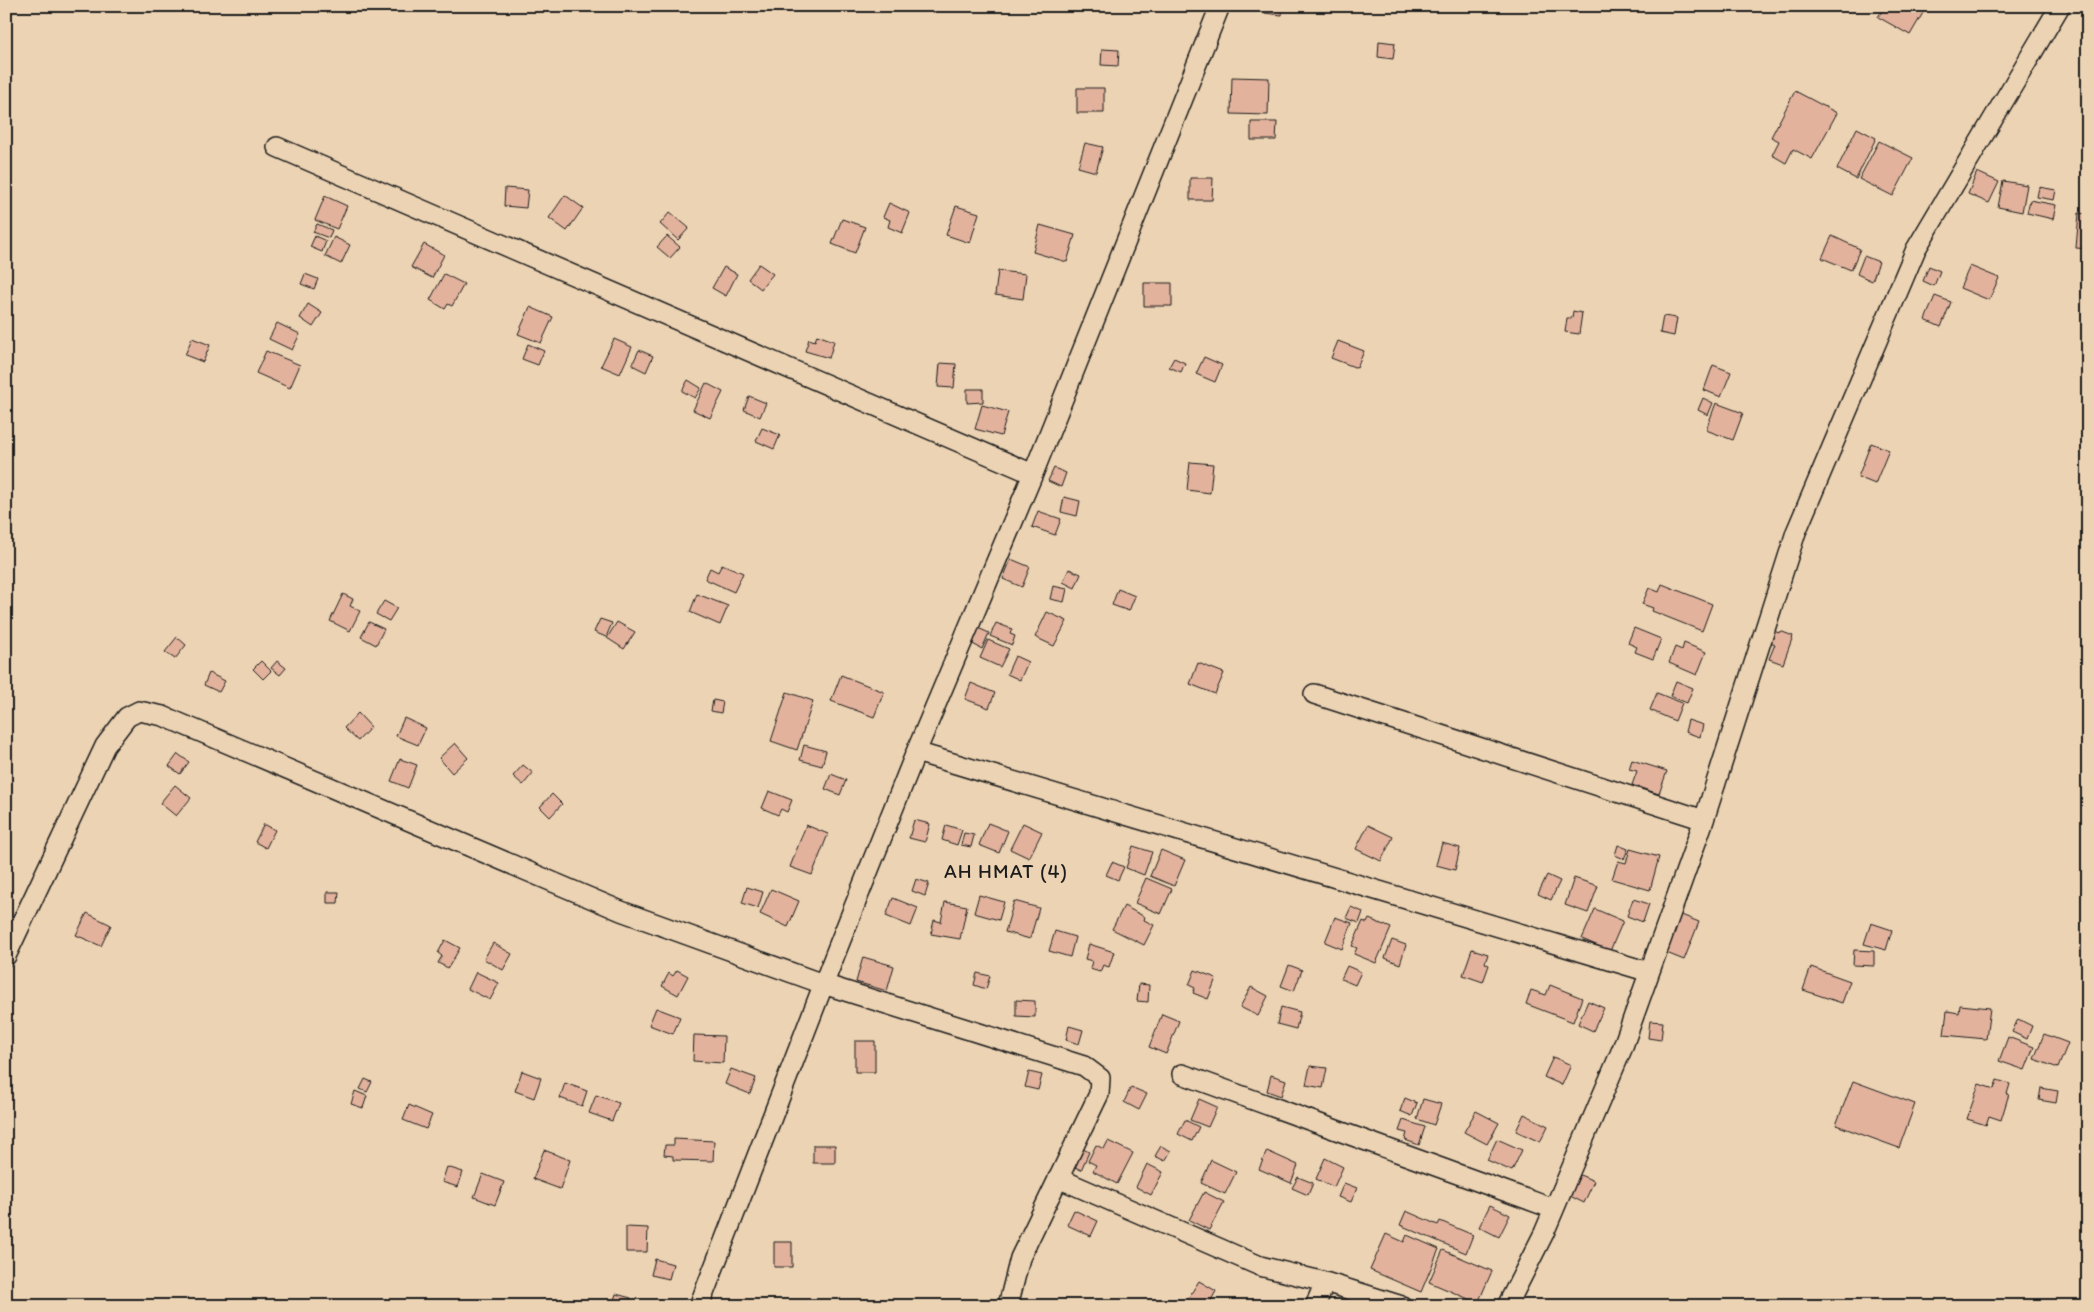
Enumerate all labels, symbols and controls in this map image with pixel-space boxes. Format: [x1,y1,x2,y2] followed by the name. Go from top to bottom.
[944,859,1068,883] district label: AH HMAT (4)

